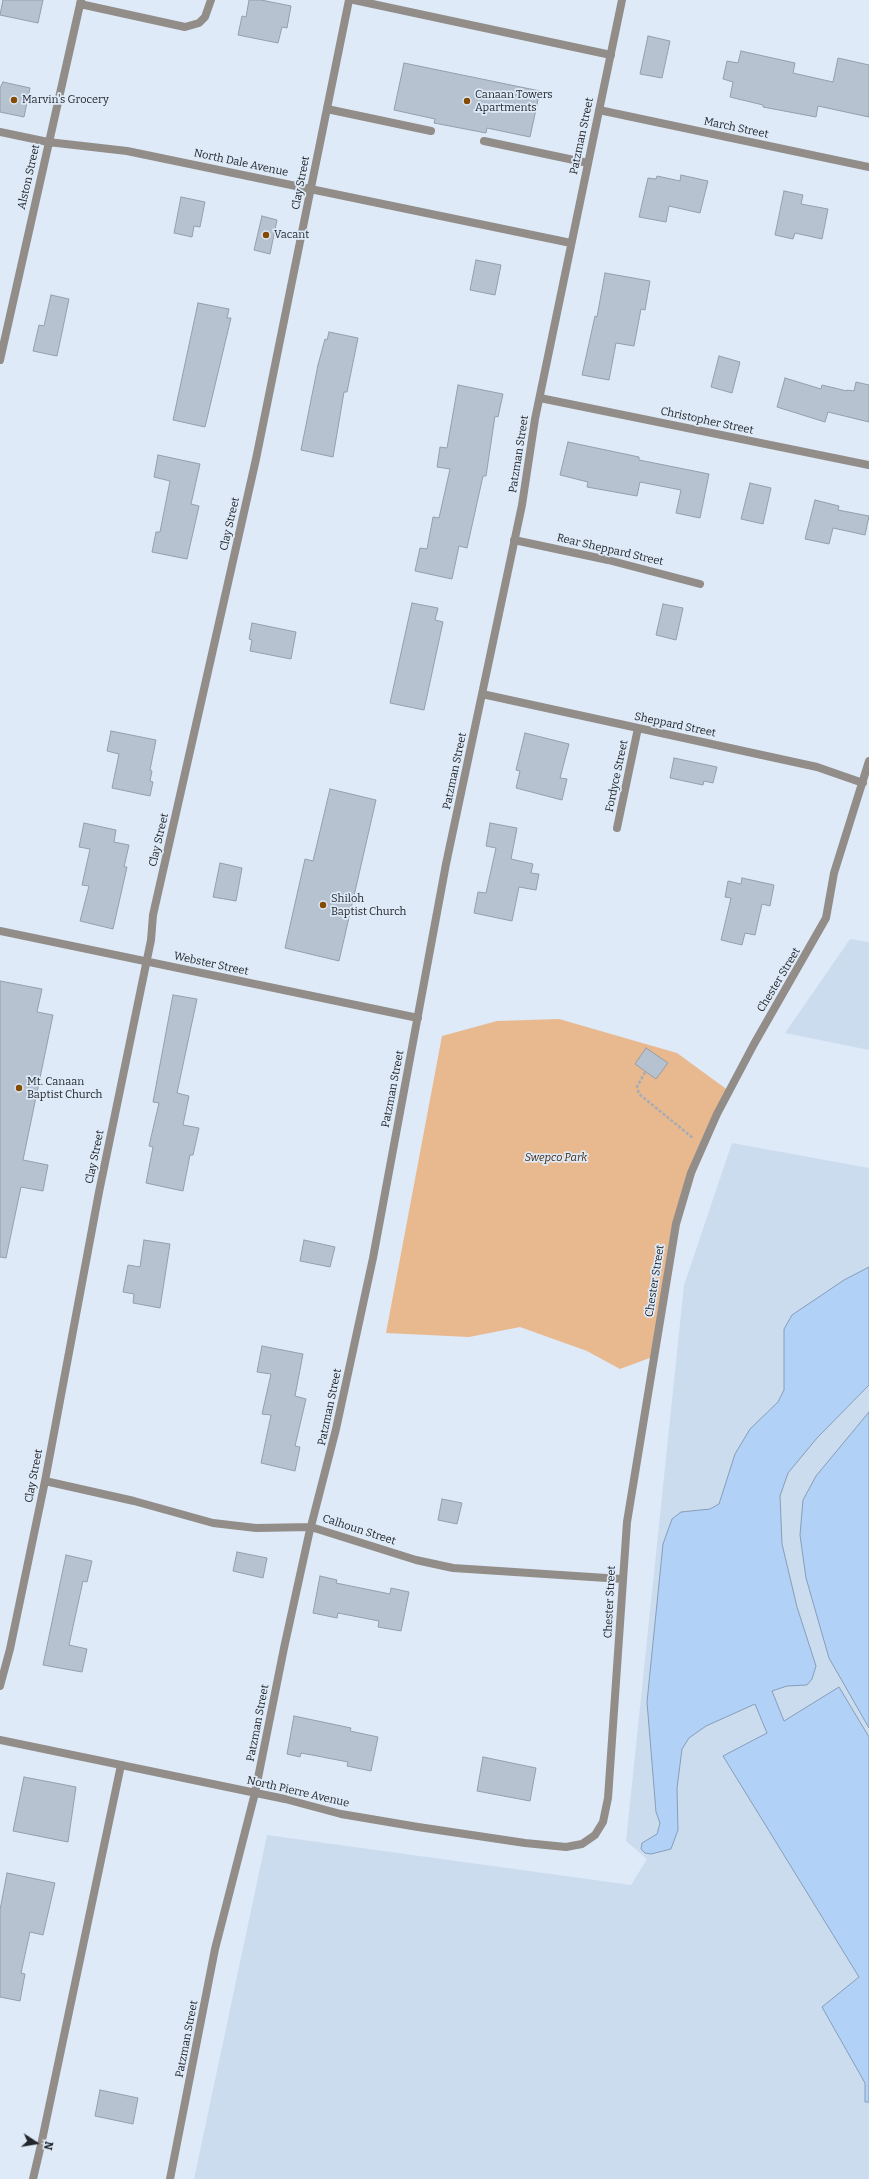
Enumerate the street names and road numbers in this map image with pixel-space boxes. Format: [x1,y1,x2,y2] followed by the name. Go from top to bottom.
[567,96,597,176] street label: Patzman Street
[702,115,770,141] street label: March Street
[15,143,43,211] street label: Alston Street
[192,147,290,179] street label: North Dale Avenue
[289,155,313,211] street label: Clay Street
[659,405,755,437] street label: Christopher Street
[506,414,532,494] street label: Patzman Street
[217,496,243,552] street label: Clay Street
[555,531,665,569] street label: Rear Sheppard Street
[633,710,717,740] street label: Sheppard Street
[440,731,470,811] street label: Patzman Street
[603,739,631,813] street label: Fordyce Street
[146,812,172,868] street label: Clay Street
[755,945,803,1015] street label: Chester Street
[172,950,250,978] street label: Webster Street
[379,1049,407,1129] street label: Patzman Street
[83,1129,107,1185] street label: Clay Street
[643,1244,667,1318] street label: Chester Street
[315,1367,345,1447] street label: Patzman Street
[22,1448,46,1504] street label: Clay Street
[321,1512,397,1548] street label: Calhoun Street
[602,1565,618,1639] street label: Chester Street
[244,1683,272,1763] street label: Patzman Street
[246,1774,350,1810] street label: North Pierre Avenue
[173,1999,201,2079] street label: Patzman Street

